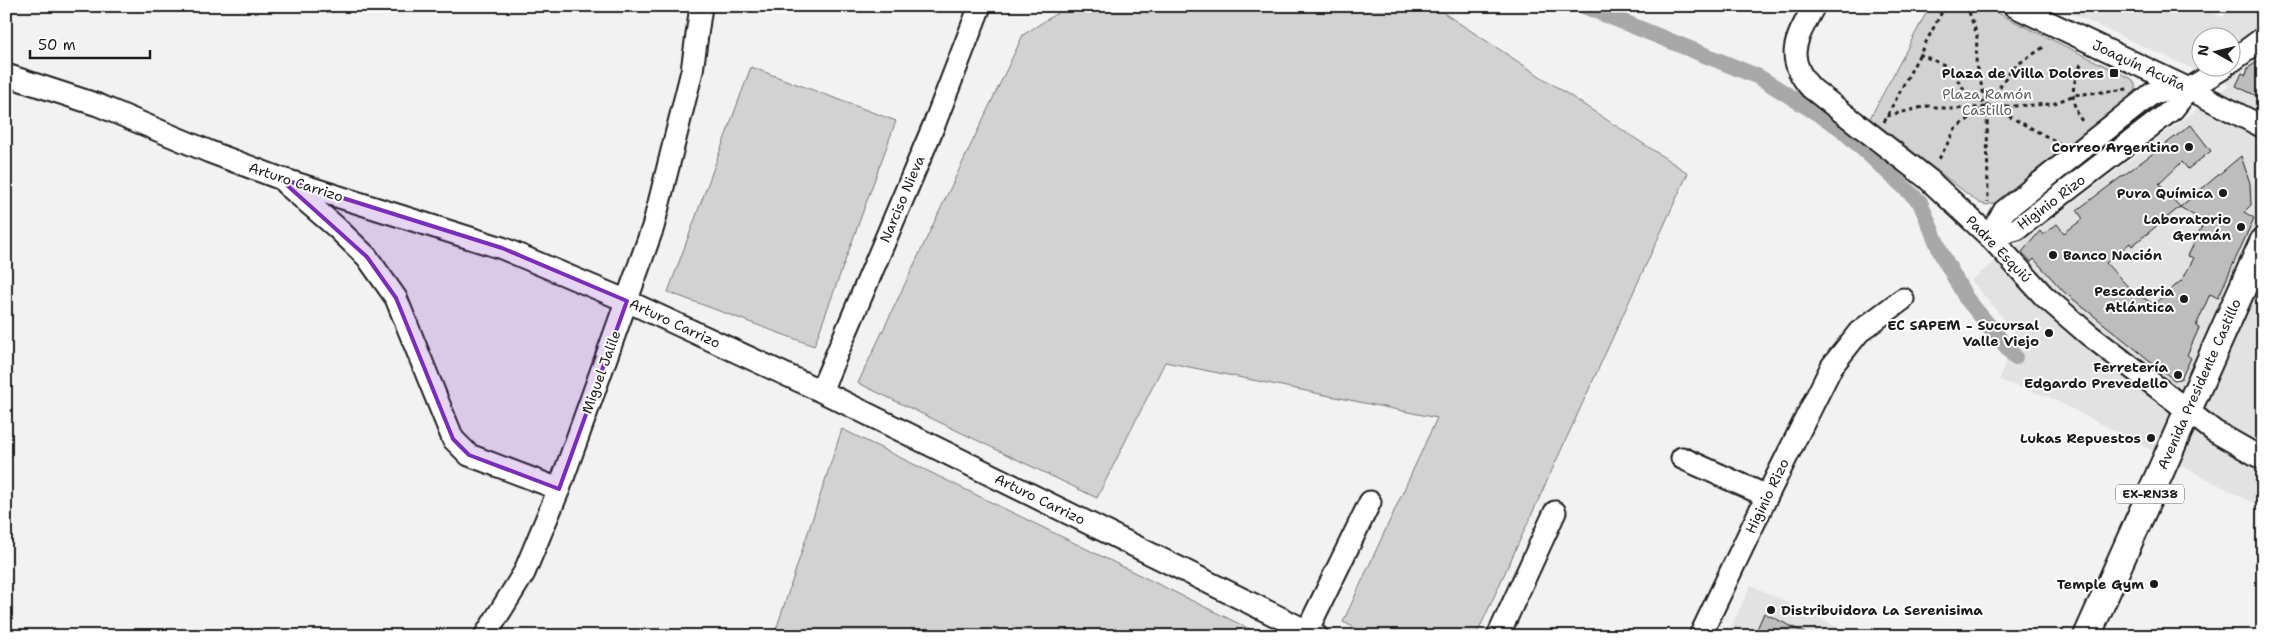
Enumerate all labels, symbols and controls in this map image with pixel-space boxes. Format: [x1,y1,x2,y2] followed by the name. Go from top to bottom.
[30,28,150,60] scale bar
[2192,28,2242,78] north arrow
[38,35,76,55] text: 50 m
[2090,36,2189,95] street label: Joaquín Acuña
[2193,43,2213,57] text: N
[1942,64,2104,82] place label: Plaza de Villa Dolores
[2108,67,2120,79] marker: Plaza de Villa Dolores
[1942,85,2032,119] park label: Plaza Ramón Castillo
[2051,138,2179,156] place label: Correo Argentino
[2183,141,2195,153] marker: Correo Argentino
[876,152,929,245] street label: Narciso Nieva
[246,158,346,206] street label: Arturo Carrizo
[2013,170,2089,234] street label: Higinio Rizo
[2117,184,2213,202] place label: Pura Química
[2217,187,2229,199] marker: Pura Química
[2144,210,2231,244] place label: Laboratorio Germán
[1962,212,2036,286] street label: Padre Esquiú
[2235,221,2247,233] marker: Laboratorio Germán
[2063,246,2162,264] place label: Banco Nación
[2047,249,2059,261] marker: Banco Nación
[2094,282,2174,316] place label: Pescaderia Atlántica
[2178,293,2190,305] marker: Pescaderia Atlántica
[627,294,723,352] street label: Arturo Carrizo
[2153,296,2245,472] street label: Avenida Presidente Castillo
[1887,316,2039,350] place label: EC SAPEM - Sucursal Valle Viejo
[2043,327,2055,339] marker: EC SAPEM - Sucursal Valle Viejo
[578,328,624,416] street label: Miguel Jalile
[2024,358,2168,392] place label: Ferretería Edgardo Prevedello
[2172,369,2184,381] marker: Ferretería Edgardo Prevedello
[2020,429,2141,447] place label: Lukas Repuestos
[2145,432,2157,444] marker: Lukas Repuestos
[1741,456,1793,536] street label: Higinio Rizo
[992,469,1088,529] street label: Arturo Carrizo
[2116,484,2184,504] road number: EX-RN38
[2057,575,2144,593] place label: Temple Gym
[2148,578,2160,590] marker: Temple Gym
[1781,601,1983,619] place label: Distribuidora La Serenisima
[1765,604,1777,616] marker: Distribuidora La Serenisima

